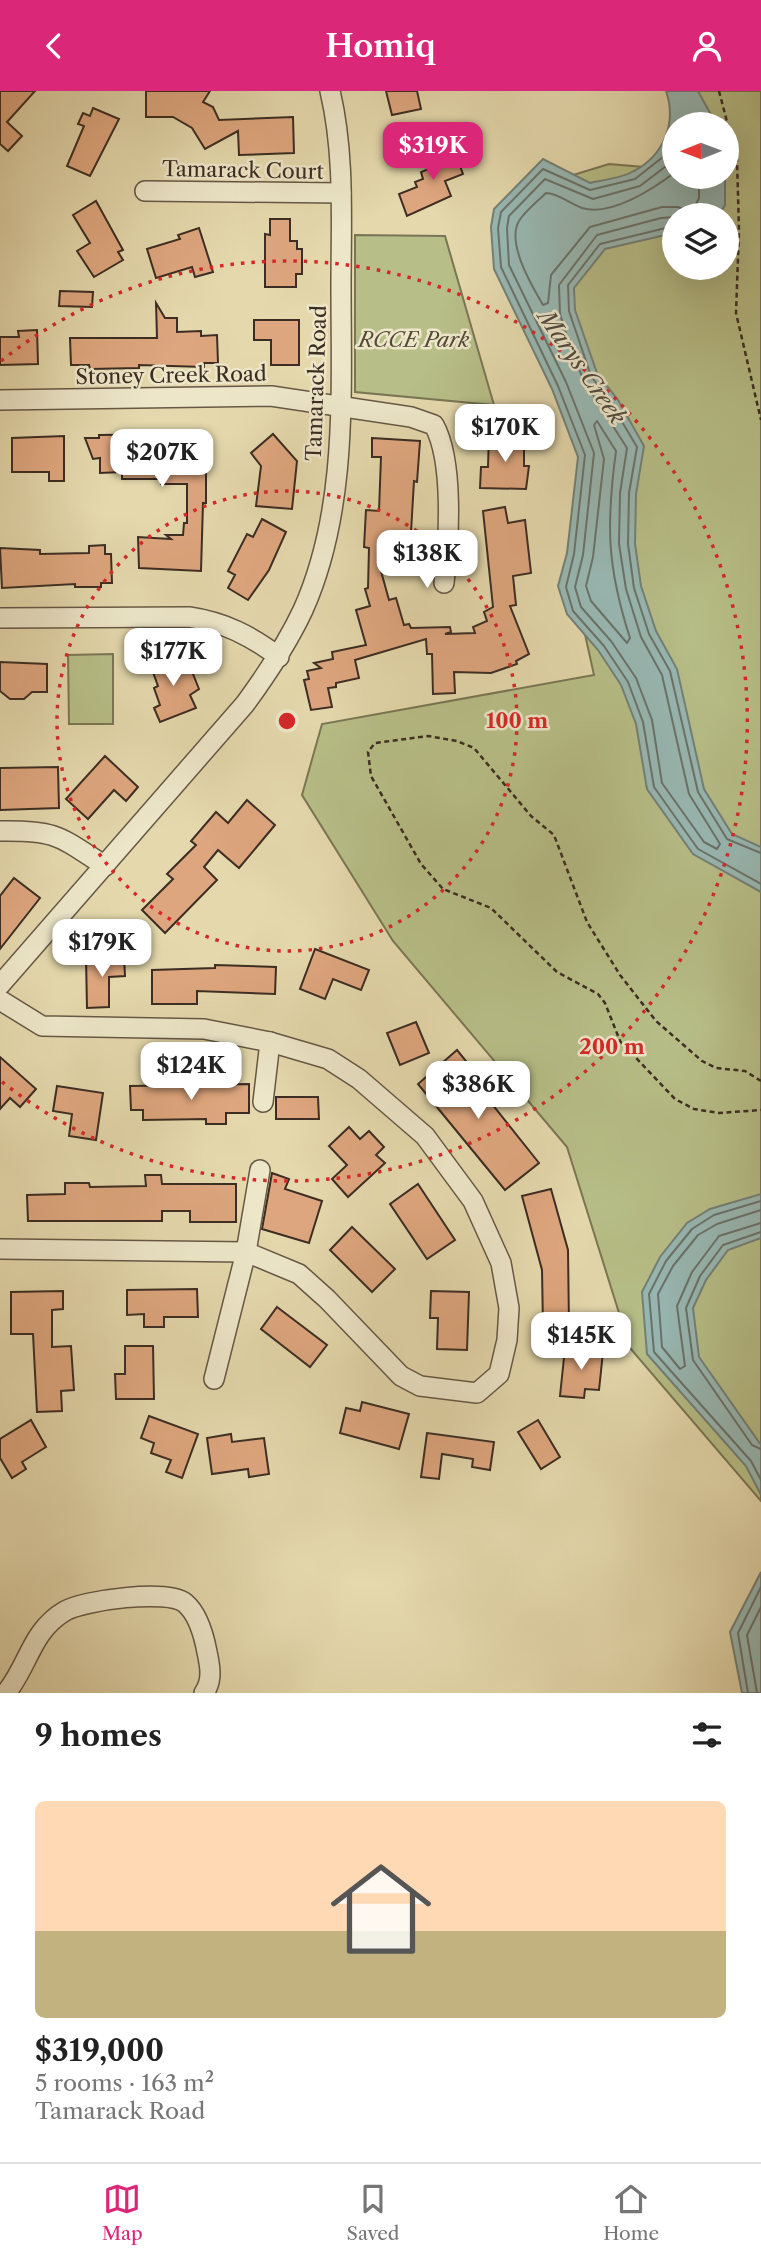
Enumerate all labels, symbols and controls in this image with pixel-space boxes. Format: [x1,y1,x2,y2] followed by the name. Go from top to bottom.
[325,26,436,65] text: Homiq
[35,27,73,65] icon: back
[688,27,726,65] icon: person
[662,112,738,189] north arrow
[662,112,739,280] map controls
[384,123,482,182] pin: $319K
[399,131,467,159] text: $319K
[162,156,325,184] street label: Tamarack Court
[662,203,739,280] button: layers
[530,302,632,430] water label: Marys Creek
[301,305,331,461] street label: Tamarack Road
[357,327,470,352] park label: RCCE Park
[75,361,267,389] street label: Stoney Creek Road
[456,405,554,464] pin: $170K
[471,413,539,441] text: $170K
[113,429,211,489] pin: $207K
[126,438,198,466] text: $207K
[378,531,476,590] pin: $138K
[393,539,461,567] text: $138K
[124,629,222,688] pin: $177K
[140,637,206,665] text: $177K
[486,708,548,733] text: 100 m
[275,709,299,733] centre of rings
[53,919,151,979] pin: $179K
[68,928,136,956] text: $179K
[579,1034,645,1059] text: 200 m
[142,1042,240,1102] pin: $124K
[157,1051,225,1079] text: $124K
[429,1061,527,1121] pin: $386K
[442,1070,514,1098] text: $386K
[532,1313,630,1372] pin: $145K
[547,1321,615,1349] text: $145K
[688,1716,726,1754] icon: filters
[35,1717,162,1754] text: 9 homes
[318,1846,444,1972] icon: home
[35,2032,164,2069] text: $319,000
[35,2069,214,2097] text: 5 rooms · 163 m²
[35,2097,205,2125] text: Tamarack Road
[102,2180,143,2245] tab: Map
[347,2180,399,2245] tab: Saved
[603,2180,659,2245] tab: Home

